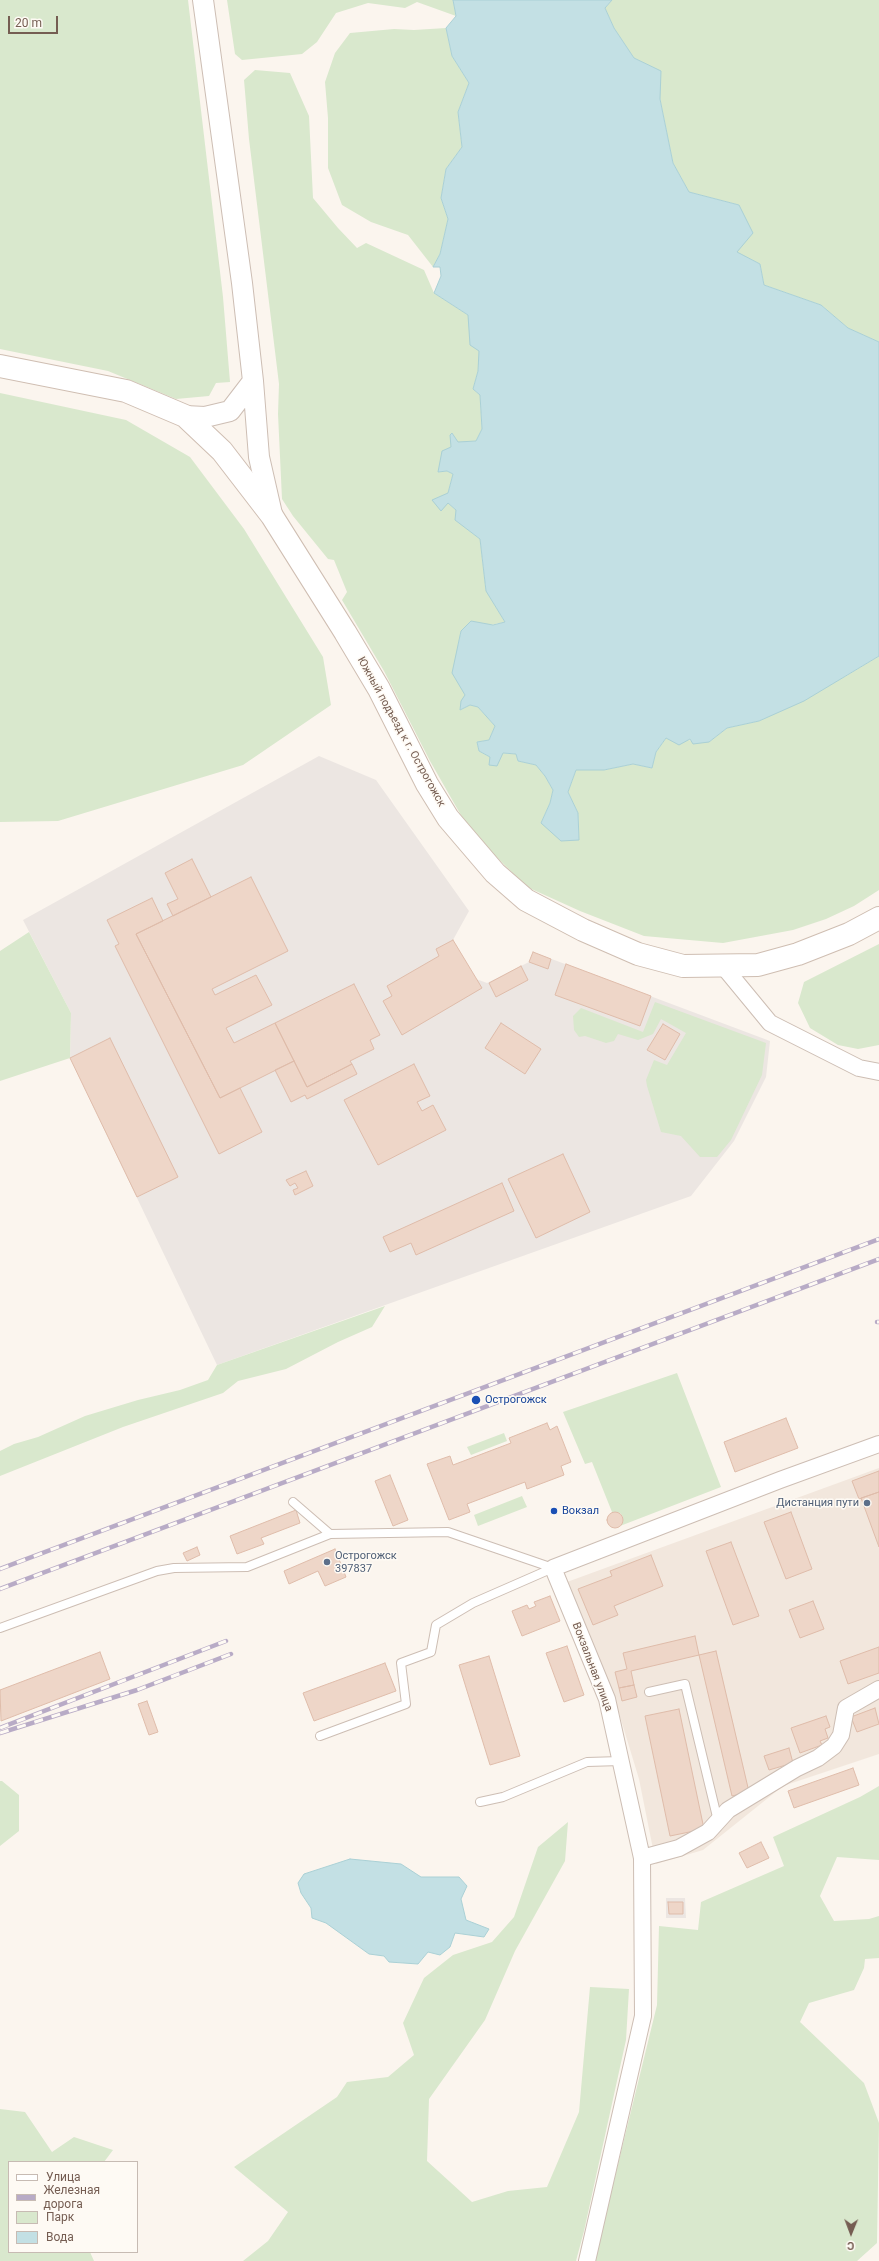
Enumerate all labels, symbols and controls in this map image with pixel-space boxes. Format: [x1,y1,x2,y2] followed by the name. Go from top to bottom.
[10,8,60,34] scale bar
[15,16,42,30] text: 20 m
[354,655,448,809] street label: Южный подъезд к г. Острогожск
[485,1393,547,1407] place label: Острогожск
[470,1394,482,1406] marker: Острогожск
[776,1496,859,1510] place label: Дистанция пути
[862,1498,872,1508] marker: Дистанция пути
[562,1504,599,1518] place label: Вокзал
[549,1506,559,1516] marker: Вокзал
[335,1549,397,1575] place label: Острогожск 397837
[322,1557,332,1567] marker: Острогожск 397837
[569,1621,615,1713] street label: Вокзальная улица
[8,2161,138,2253] legend
[46,2170,81,2184] text: Улица
[44,2183,100,2211] text: Железная дорога
[46,2210,74,2224] text: Парк
[831,2213,871,2253] north arrow
[46,2230,74,2244] text: Вода
[847,2239,855,2252] text: С

